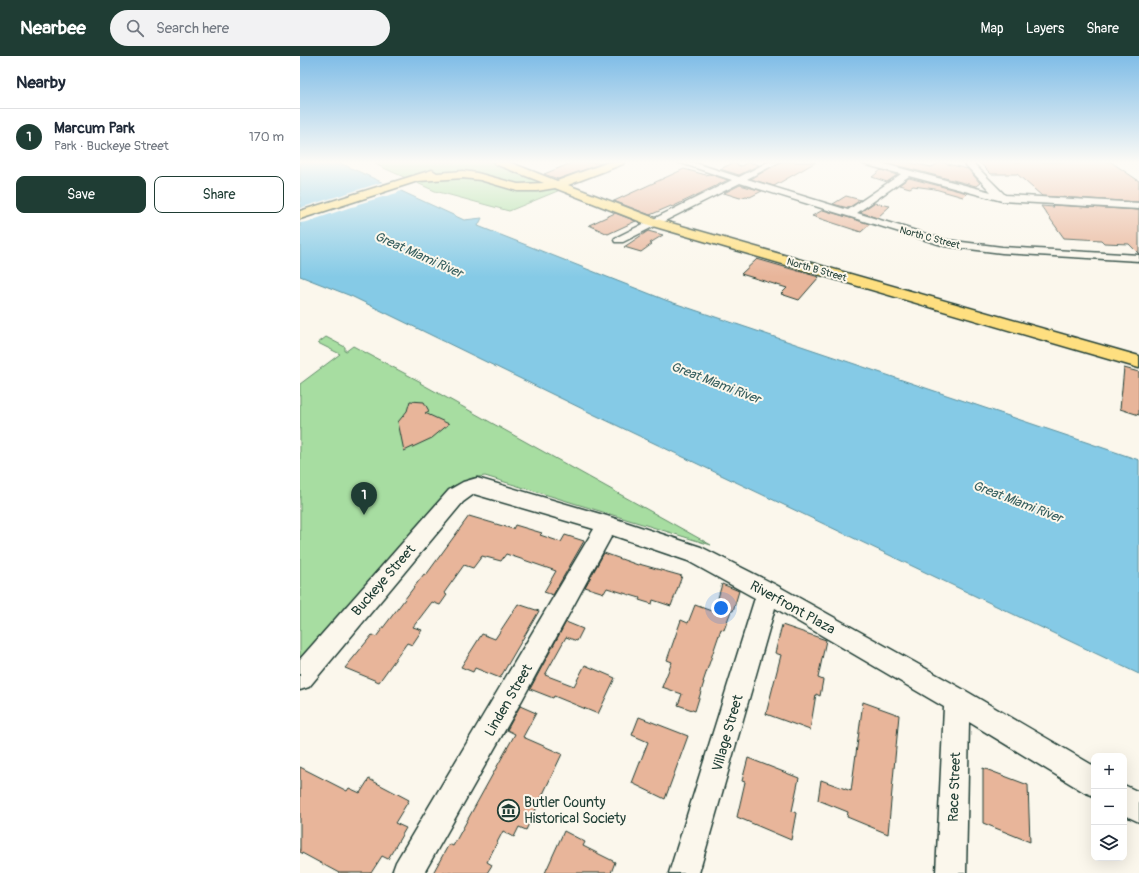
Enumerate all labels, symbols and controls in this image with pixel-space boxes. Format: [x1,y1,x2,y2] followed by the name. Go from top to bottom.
[110,10,390,46] search box
[20,16,86,40] text: Nearbee
[124,17,146,39] icon: search
[156,19,229,38] text: Search here
[981,20,1004,37] text: Map
[1026,20,1064,37] text: Layers
[1086,20,1119,37] text: Share
[16,72,65,93] text: Nearby
[54,119,135,138] text: Marcum Park
[26,129,32,145] text: 1
[249,129,284,145] text: 170 m
[54,138,169,154] text: Park · Buckeye Street
[16,176,146,213] button: Save
[154,176,284,213] button: Share
[898,224,962,252] street label: North C Street
[372,228,467,282] water label: Great Miami River
[785,256,849,284] street label: North B Street
[669,359,765,408] water label: Great Miami River
[971,478,1067,527] water label: Great Miami River
[351,482,377,515] pin: 1
[348,541,419,619] street label: Buckeye Street
[747,577,838,638] street label: Riverfront Plaza
[711,598,731,618] your location
[481,661,536,739] street label: Linden Street
[708,692,747,773] street label: Village Street
[945,752,964,822] street label: Race Street
[1091,753,1127,861] map controls
[1091,753,1127,789] button: +
[1091,789,1127,825] button: −
[524,794,626,827] place label: Butler County Historical Society
[496,797,522,823] museum icon: Butler County Historical Society
[1091,825,1127,861] button: layers

